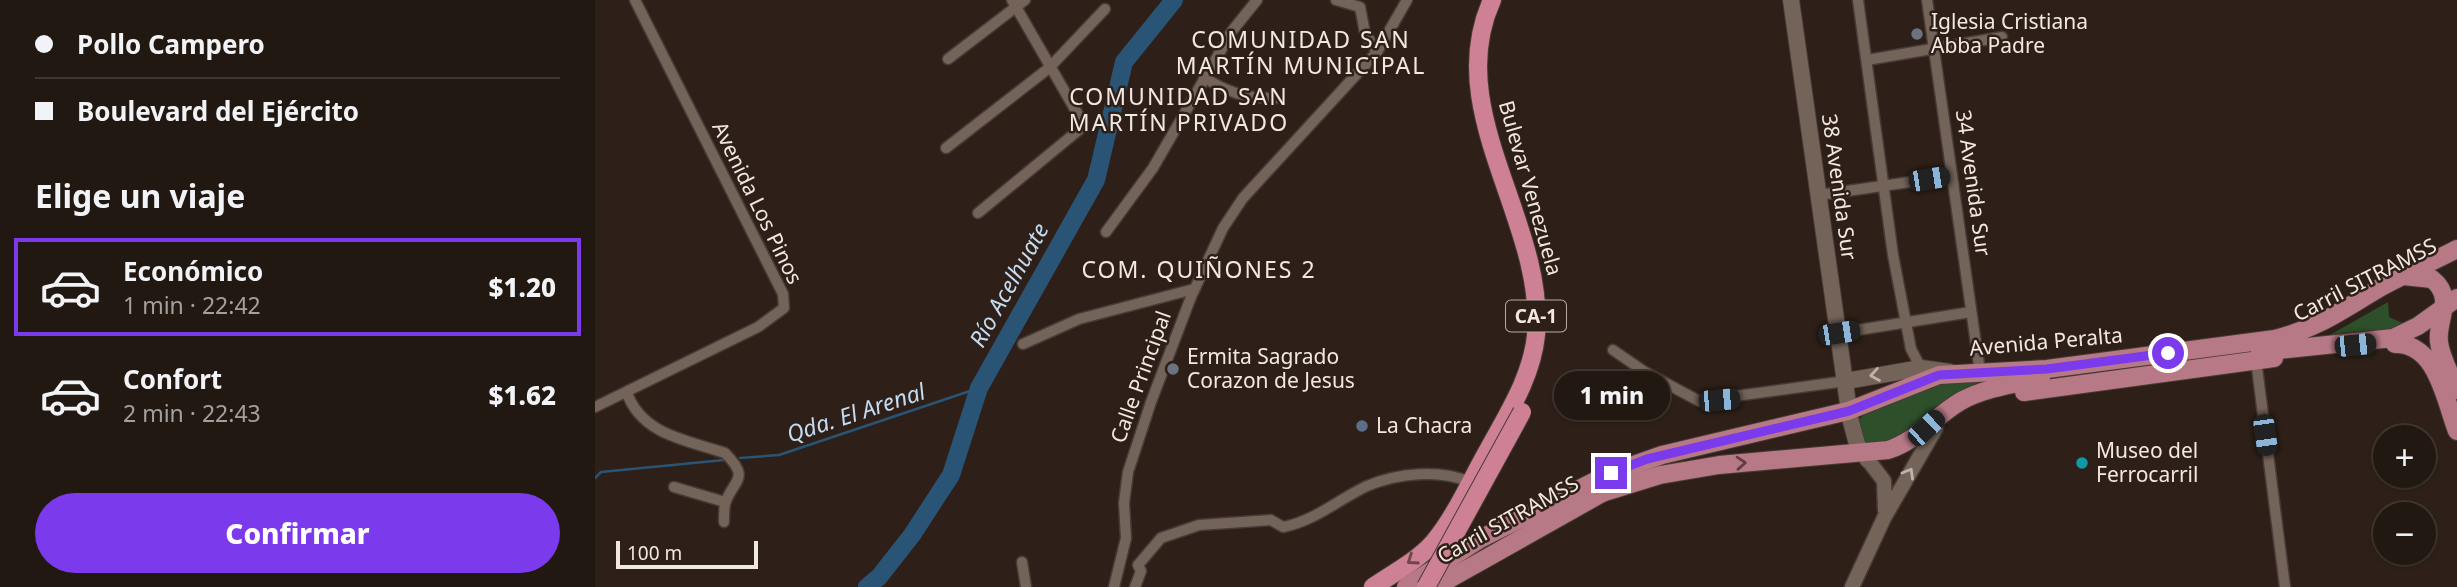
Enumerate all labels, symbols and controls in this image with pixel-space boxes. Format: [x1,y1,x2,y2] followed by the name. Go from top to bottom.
[1931,7,2088,59] place label: Iglesia Cristiana Abba Padre
[1176,23,1426,81] district label: COMUNIDAD SAN MARTÍN MUNICIPAL
[77,26,265,62] text: Pollo Campero
[1909,26,1925,42] marker: Iglesia Cristiana Abba Padre
[1069,80,1289,138] district label: COMUNIDAD SAN MARTÍN PRIVADO
[77,93,359,129] text: Boulevard del Ejército
[1493,97,1569,278] street label: Bulevar Venezuela
[1950,108,1998,258] street label: 34 Avenida Sur
[1816,112,1864,262] street label: 38 Avenida Sur
[706,117,809,289] street label: Avenida Los Pinos
[1907,165,1952,193] car
[35,174,245,217] text: Elige un viaje
[961,217,1055,352] water label: Río Acelhuate
[2288,231,2441,327] street label: Carril SITRAMSS
[123,253,263,289] text: Económico
[1081,253,1317,285] district label: COM. QUIÑONES 2
[39,256,102,319] icon: car
[489,269,556,305] text: $1.20
[123,289,261,321] text: 1 min · 22:42
[1506,300,1566,332] road number: CA-1
[1103,307,1177,447] street label: Calle Principal
[1817,319,1862,347] car
[1968,320,2124,362] street label: Avenida Peralta
[2334,332,2377,358] car
[2152,337,2184,369] route start
[1187,342,1355,394] place label: Ermita Sagrado Corazon de Jesus
[123,361,222,397] text: Confort
[1165,361,1181,377] marker: Ermita Sagrado Corazon de Jesus
[39,364,102,427] icon: car
[1869,367,1881,382] one-way arrow
[1553,372,1669,420] callout: 1 min
[782,374,930,450] water label: Qda. El Arenal
[489,377,556,413] text: $1.62
[1580,379,1644,411] text: 1 min
[1698,388,1741,412] car
[123,397,261,429] text: 2 min · 22:43
[1904,406,1949,450] car
[1376,411,1472,439] place label: La Chacra
[2252,413,2279,457] car
[1354,418,1370,434] marker: La Chacra
[2373,425,2436,565] map controls
[2373,425,2436,488] button: +
[2096,436,2198,488] place label: Museo del Ferrocarril
[2074,455,2090,471] marker: Museo del Ferrocarril
[1735,456,1746,471] one-way arrow
[1595,457,1627,489] route end
[1901,467,1914,480] one-way arrow
[1432,469,1583,570] street label: Carril SITRAMSS
[35,493,560,573] button: Confirmar
[2373,502,2436,565] button: −
[616,538,758,570] scale bar
[627,540,682,566] text: 100 m
[1406,552,1419,565] one-way arrow

